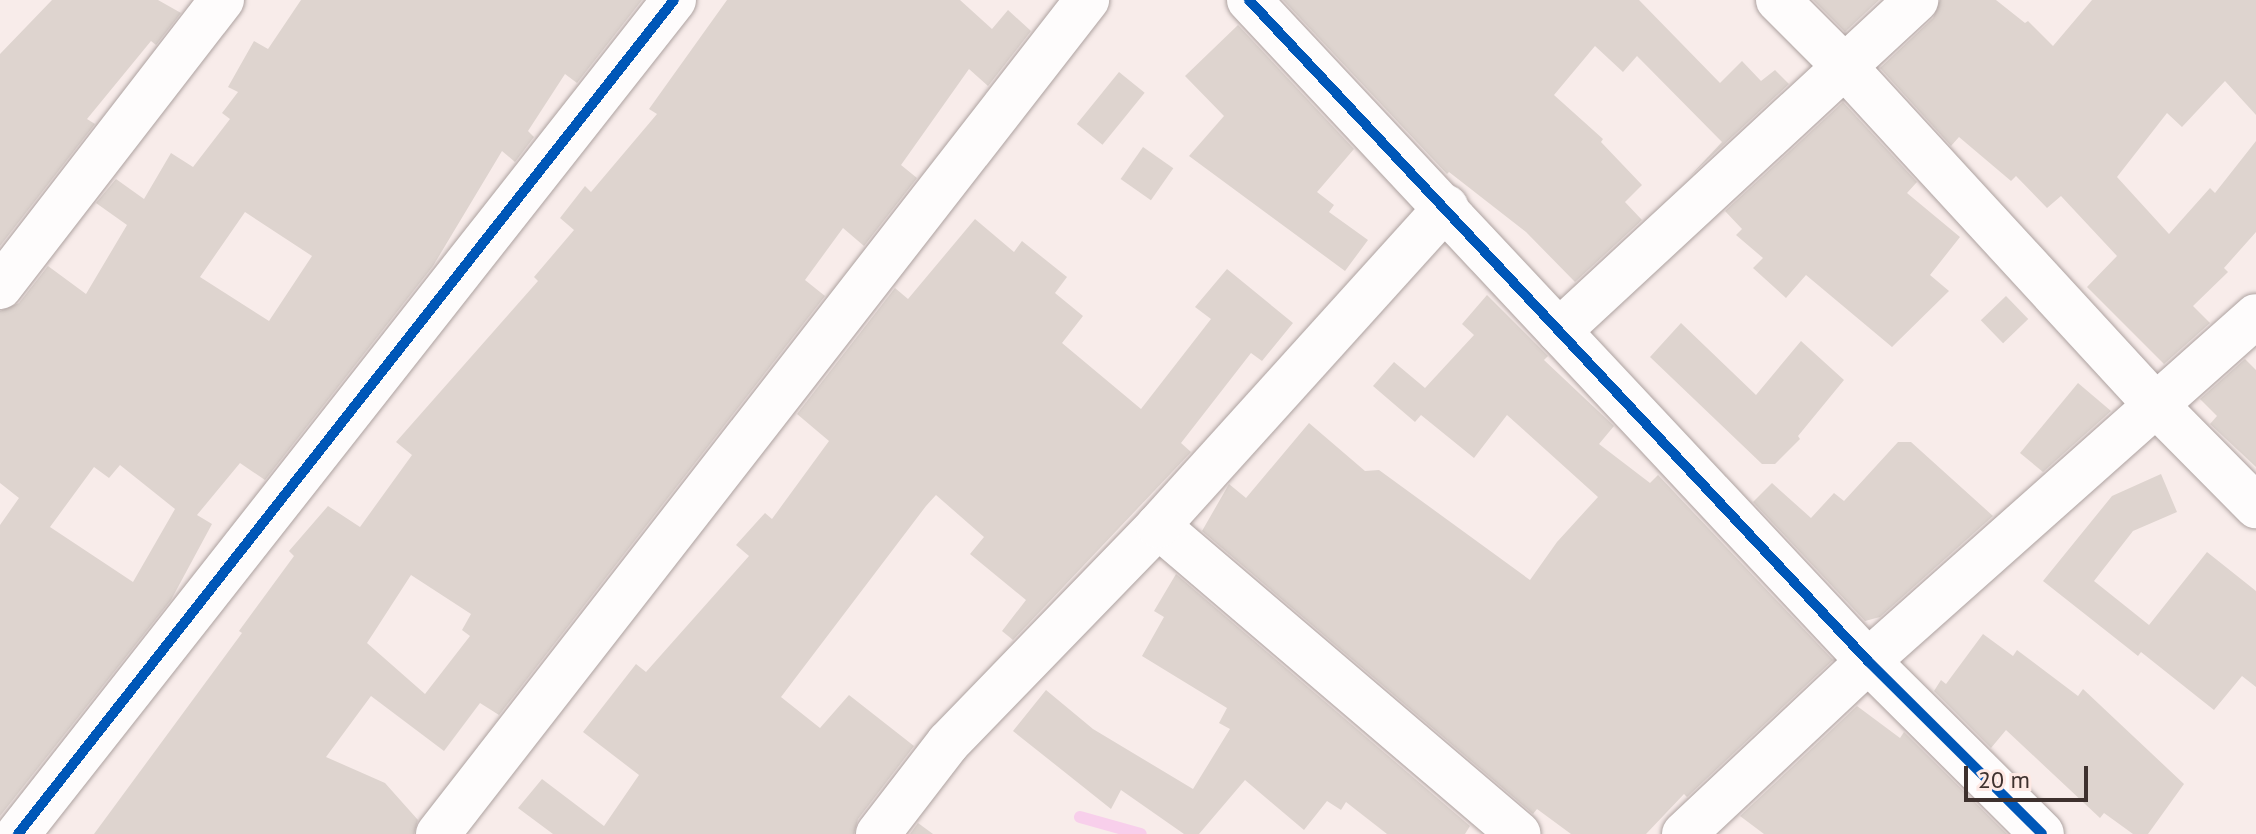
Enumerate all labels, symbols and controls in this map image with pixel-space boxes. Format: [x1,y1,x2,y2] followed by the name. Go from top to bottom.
[1968,750,2092,800] scale bar
[1978,764,2030,795] text: 20 m

